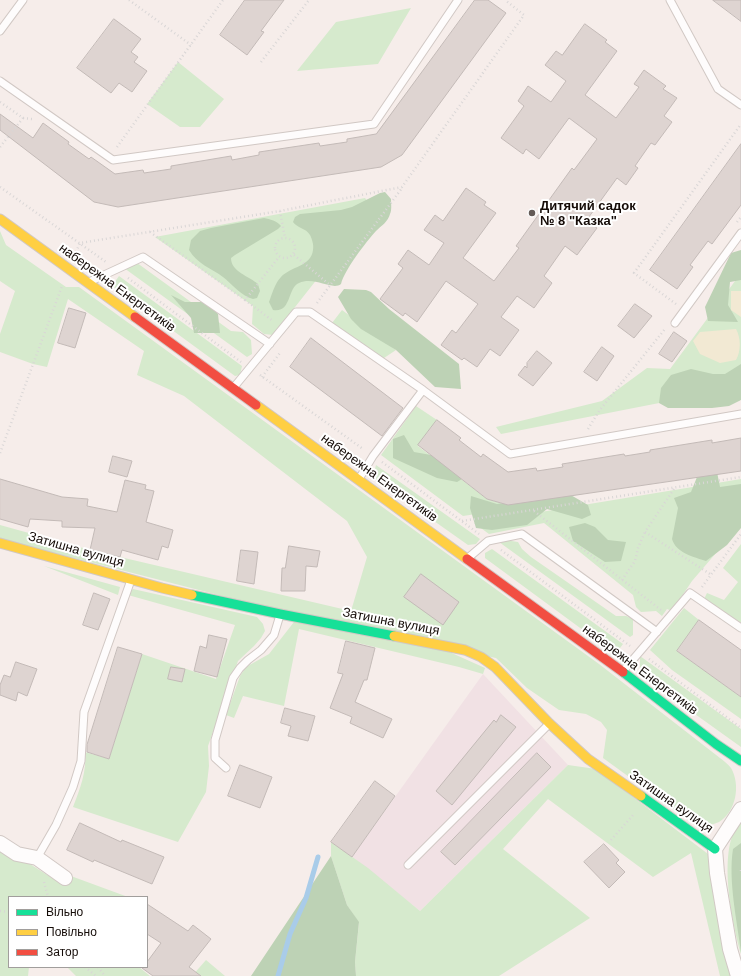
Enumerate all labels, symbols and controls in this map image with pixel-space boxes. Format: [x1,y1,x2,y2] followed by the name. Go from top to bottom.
[540,198,636,229] place label: Дитячий садок № 8 "Казка"
[527,208,537,218] marker: Дитячий садок № 8 "Казка"
[56,240,178,336] street label: набережна Енергетиків
[318,430,440,526] street label: набережна Енергетиків
[26,529,126,571] street label: Затишна вулиця
[341,605,441,639] street label: Затишна вулиця
[579,622,701,718] street label: набережна Енергетиків
[626,767,716,837] street label: Затишна вулиця
[8,896,148,968] legend
[46,905,83,919] text: Вільно
[46,925,97,939] text: Повільно
[46,945,78,959] text: Затор

